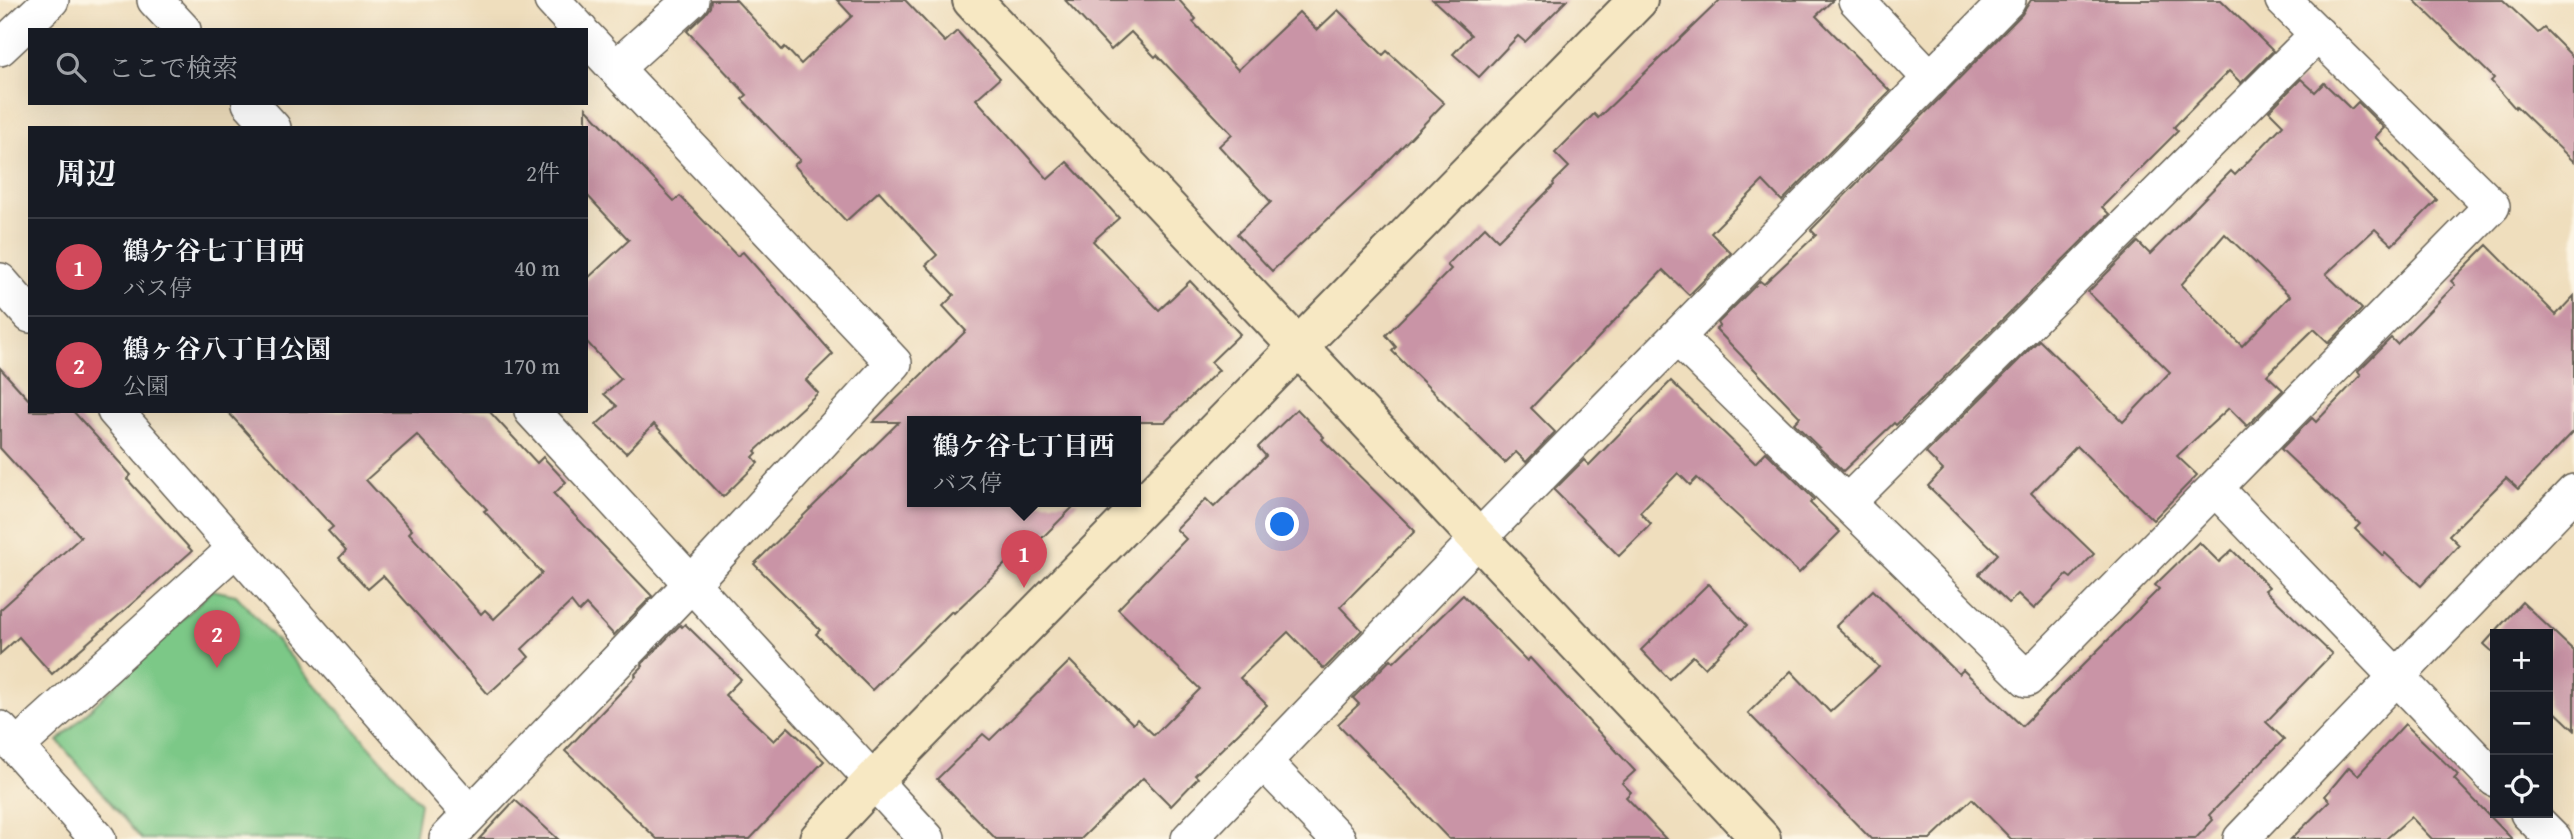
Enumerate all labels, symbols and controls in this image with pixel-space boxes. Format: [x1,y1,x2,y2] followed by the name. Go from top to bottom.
[28,28,588,105] search box
[52,48,90,86] icon: search
[108,48,238,87] text: ここで検索
[56,151,116,195] text: 周辺
[526,156,560,189] text: 2件
[123,231,305,270] text: 鶴ケ谷七丁目西
[73,251,85,284] text: 1
[514,251,560,284] text: 40 m
[123,271,192,304] text: バス停
[123,329,331,368] text: 鶴ヶ谷八丁目公園
[73,349,85,382] text: 2
[503,349,560,382] text: 170 m
[123,369,169,402] text: 公園
[907,416,1141,507] popup
[933,426,1115,465] text: 鶴ケ谷七丁目西
[933,466,1002,499] text: バス停
[1265,507,1299,541] your location
[1001,530,1047,588] pin: 1
[194,610,240,668] pin: 2
[2490,629,2553,818] map controls
[2490,629,2553,692] button: +
[2490,692,2553,755] button: −
[2490,755,2553,818] button: locate

